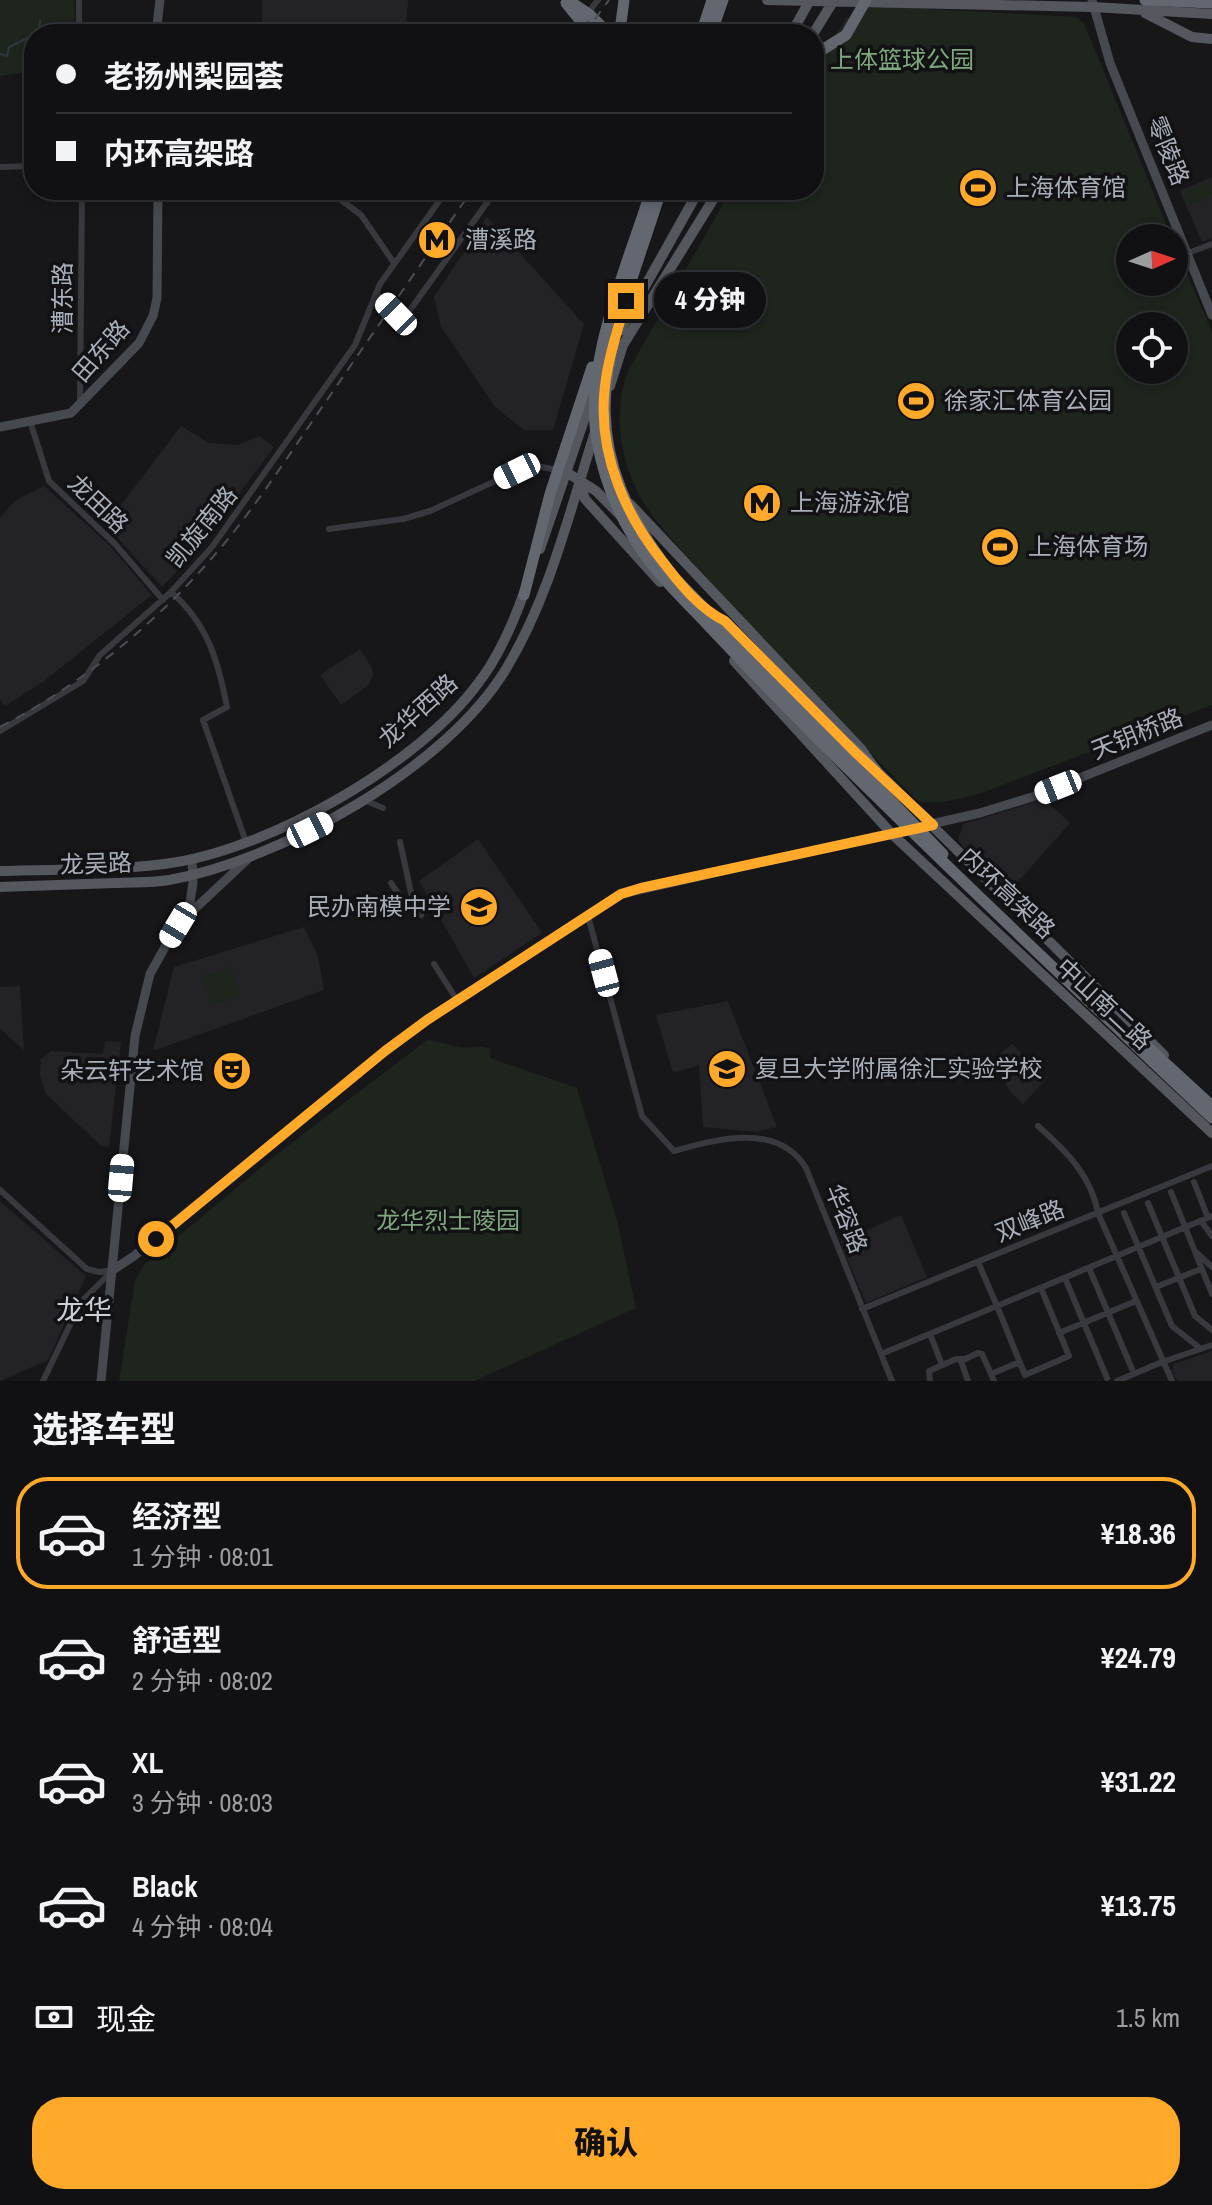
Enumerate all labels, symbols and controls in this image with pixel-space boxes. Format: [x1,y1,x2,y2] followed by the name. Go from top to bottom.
[830,43,974,75] park label: 上体篮球公园
[104,56,284,96] text: 老扬州梨园荟
[1141,111,1197,190] street label: 零陵路
[104,133,254,173] text: 内环高架路
[957,167,999,209] sports icon: 上海体育馆
[1006,171,1126,203] place label: 上海体育馆
[416,219,458,261] metro station icon: 漕溪路
[465,223,537,255] place label: 漕溪路
[1116,224,1188,296] north arrow
[1116,224,1188,384] map controls
[46,262,78,334] street label: 漕东路
[654,273,766,329] callout: 4 分钟
[675,282,745,317] text: 4 分钟
[608,283,644,319] route end
[371,288,421,340] car
[1116,312,1188,384] button: locate
[65,313,136,388] street label: 田东路
[895,380,937,422] sports icon: 徐家汇体育公园
[944,384,1112,416] place label: 徐家汇体育公园
[490,450,544,492] car
[62,467,136,540] street label: 龙田路
[159,479,244,574] street label: 凯旋南路
[741,482,783,524] metro station icon: 上海游泳馆
[790,486,910,518] place label: 上海游泳馆
[979,526,1021,568] sports icon: 上海体育场
[1028,530,1148,562] place label: 上海体育场
[371,666,464,754] street label: 龙华西路
[1086,700,1187,766] street label: 天钥桥路
[1031,767,1085,807] car
[283,809,337,851] car
[953,840,1062,945] street label: 内环高架路
[59,846,133,880] street label: 龙吴路
[458,886,500,928] school or university icon: 民办南模中学
[307,890,451,922] place label: 民办南模中学
[155,898,201,952] car
[586,947,622,999] car
[1050,951,1159,1056] street label: 中山南二路
[706,1048,748,1090] school or university icon: 复旦大学附属徐汇实验学校
[211,1050,253,1092] theatre icon: 朵云轩艺术馆
[755,1052,1043,1084] place label: 复旦大学附属徐汇实验学校
[60,1054,204,1086] place label: 朵云轩艺术馆
[107,1153,135,1203] car
[819,1179,875,1258] street label: 华容路
[990,1192,1069,1248] street label: 双峰路
[376,1204,520,1236] park label: 龙华烈士陵园
[138,1221,174,1257] route start
[56,1291,112,1329] district label: 龙华
[32,1405,176,1453] text: 选择车型
[132,1496,222,1536] text: 经济型
[36,1497,108,1569] icon: car
[1101,1513,1176,1553] text: ¥18.36
[132,1539,273,1574] text: 1 分钟 · 08:01
[132,1620,222,1660] text: 舒适型
[36,1621,108,1693] icon: car
[1101,1637,1176,1677] text: ¥24.79
[132,1663,273,1698] text: 2 分钟 · 08:02
[132,1742,163,1782] text: XL
[36,1745,108,1817] icon: car
[1101,1761,1176,1801] text: ¥31.22
[132,1785,273,1820] text: 3 分钟 · 08:03
[132,1866,198,1906] text: Black
[36,1869,108,1941] icon: car
[1101,1885,1176,1925] text: ¥13.75
[132,1909,273,1944] text: 4 分钟 · 08:04
[32,1995,76,2039] icon: cash
[96,1999,156,2039] text: 现金
[1116,2000,1180,2035] text: 1.5 km
[32,2097,1180,2189] button: 确认

